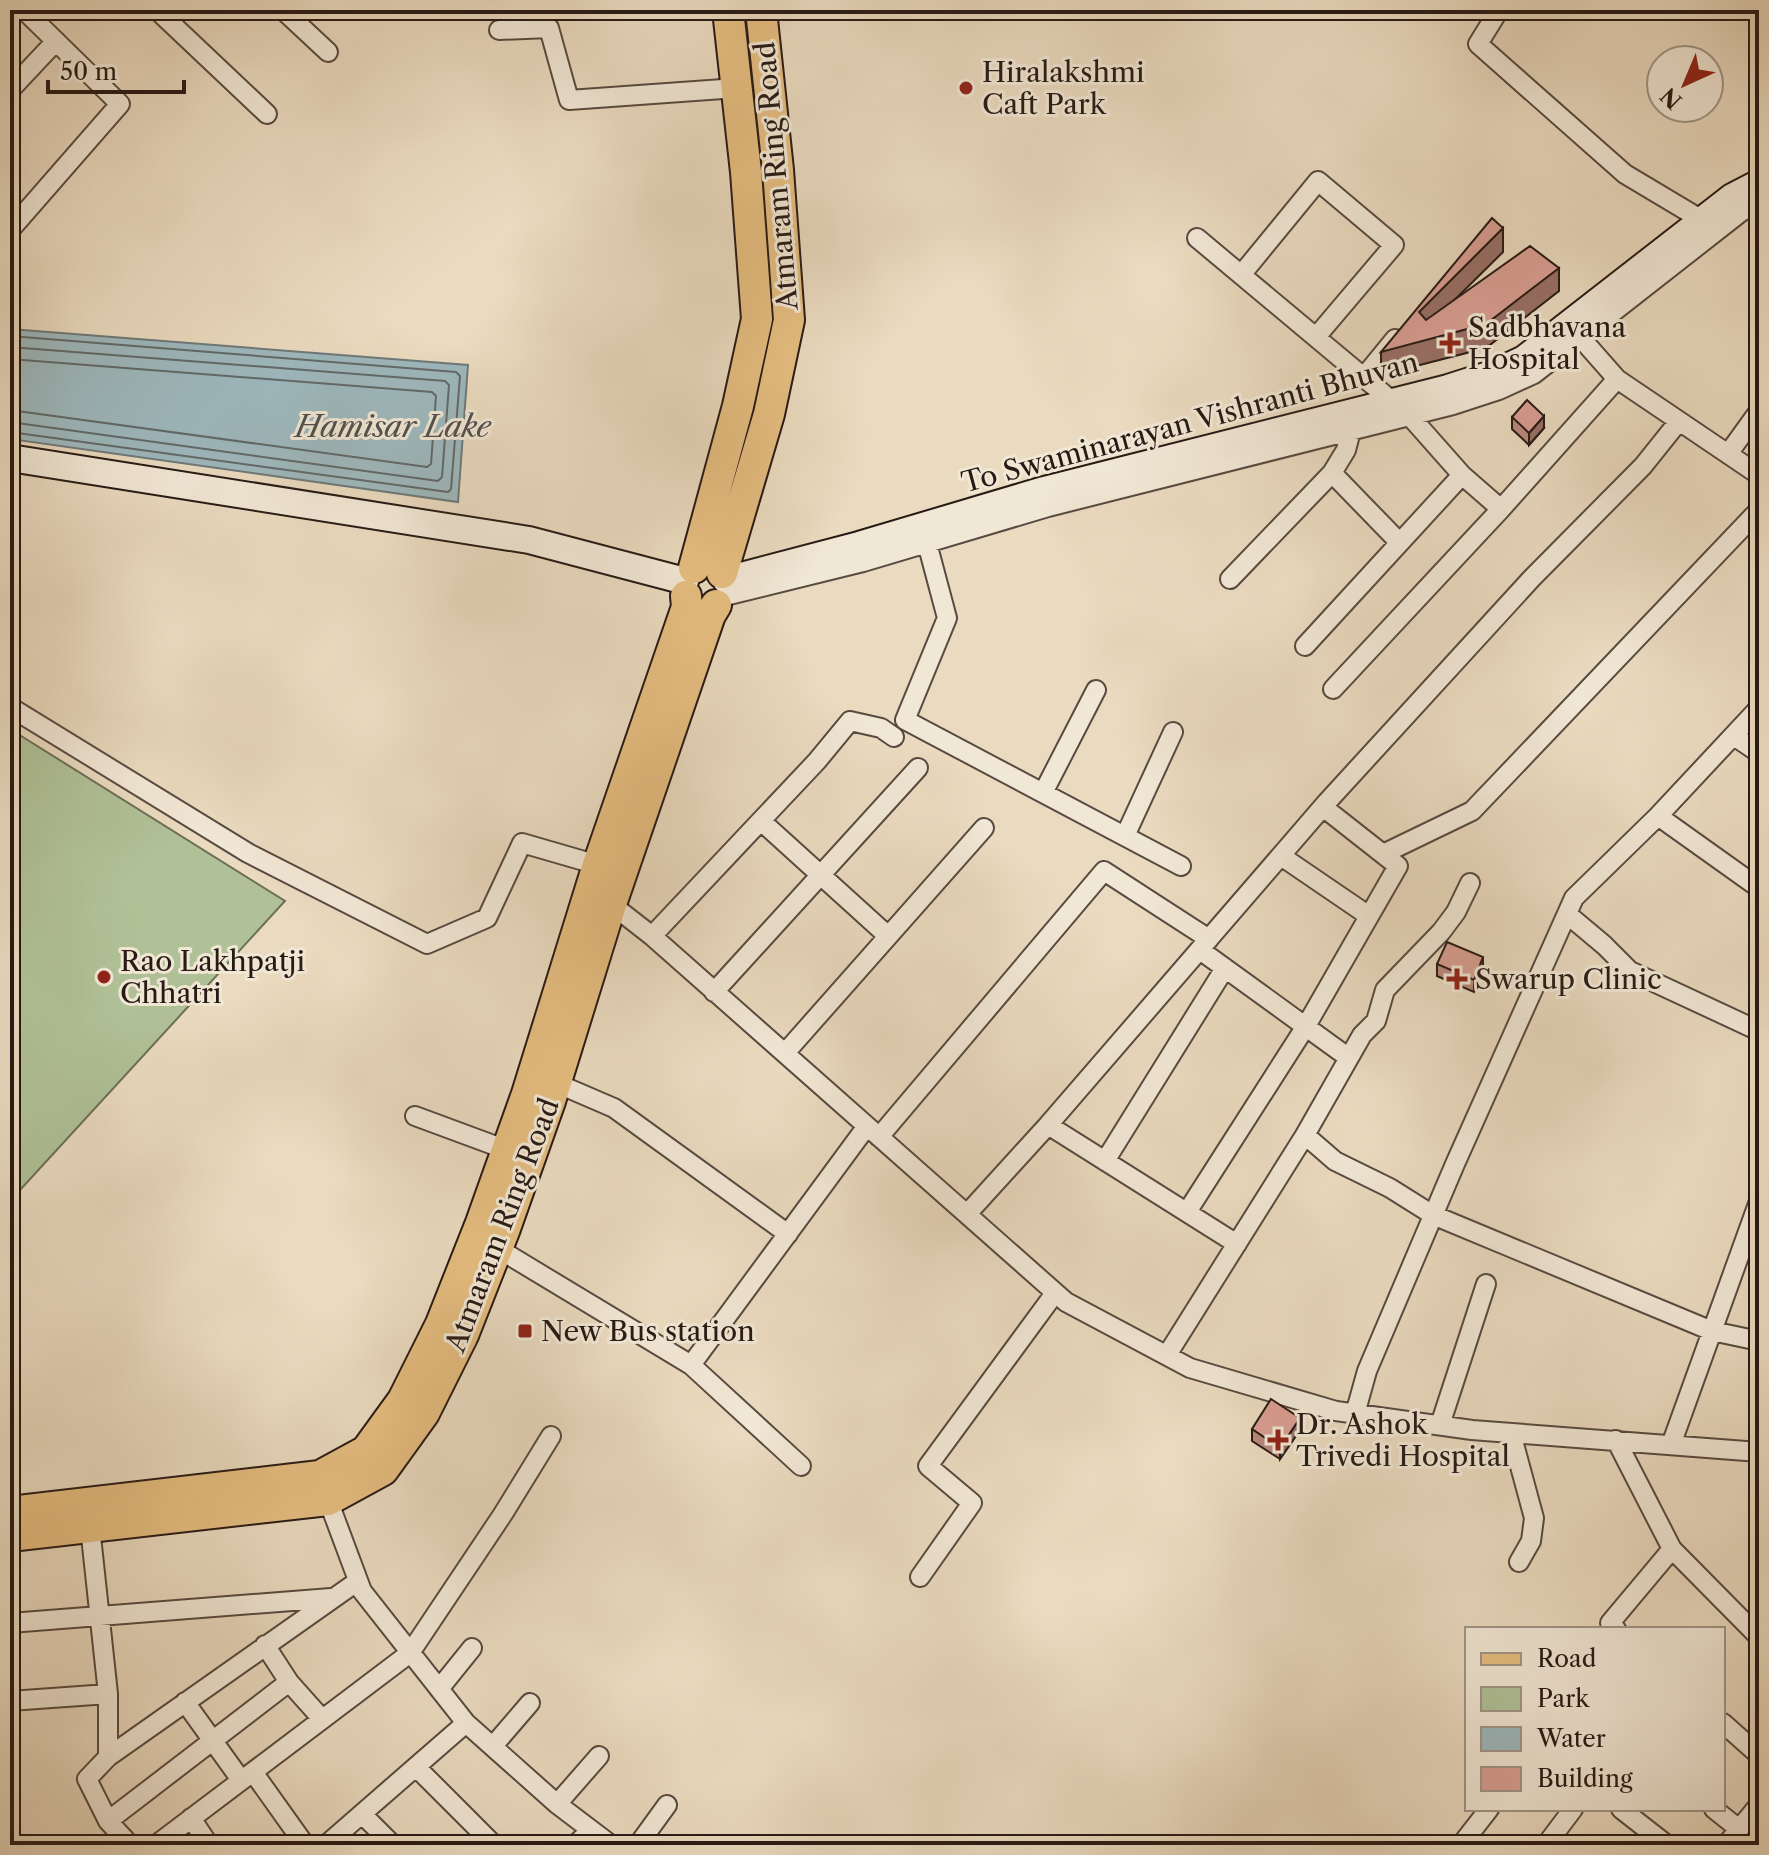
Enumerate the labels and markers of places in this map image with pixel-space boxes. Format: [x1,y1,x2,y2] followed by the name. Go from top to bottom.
[982,55,1145,121] place label: Hiralakshmi Caft Park
[957,79,975,97] marker: Hiralakshmi Caft Park
[1468,310,1627,376] place label: Sadbhavana Hospital
[1439,332,1461,354] marker: Sadbhavana Hospital
[120,944,305,1010] place label: Rao Lakhpatji Chhatri
[1475,962,1662,996] place label: Swarup Clinic
[95,968,113,986] marker: Rao Lakhpatji Chhatri
[1446,968,1468,990] marker: Swarup Clinic
[541,1314,755,1348] place label: New Bus station
[516,1322,534,1340] marker: New Bus station
[1296,1407,1510,1473] place label: Dr. Ashok Trivedi Hospital
[1267,1429,1289,1451] marker: Dr. Ashok Trivedi Hospital

